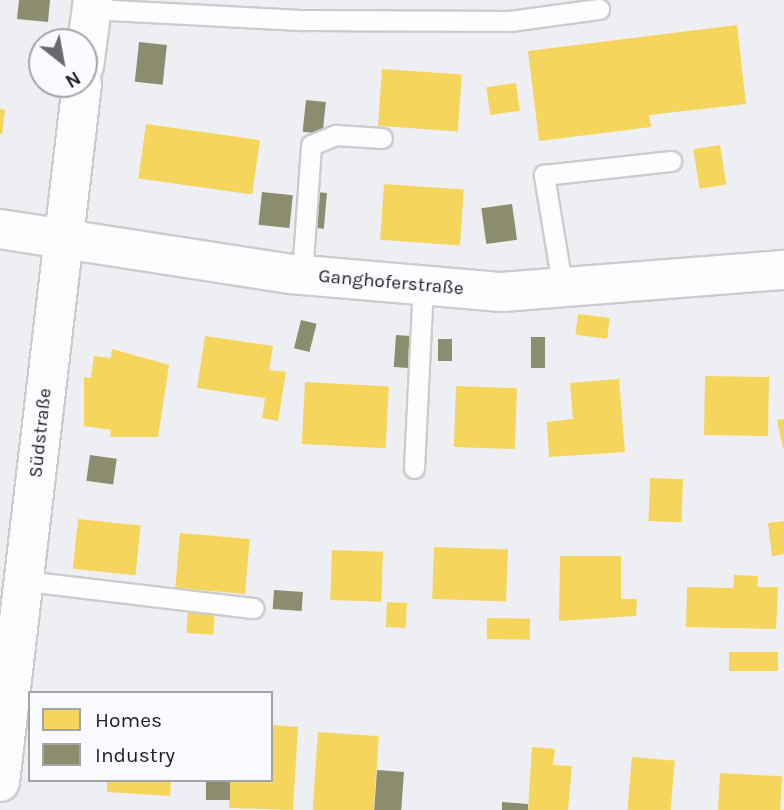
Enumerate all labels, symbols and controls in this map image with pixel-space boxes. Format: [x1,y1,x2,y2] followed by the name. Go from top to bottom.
[28,28,98,98] north arrow
[61,66,84,92] text: N
[317,265,465,301] street label: Ganghoferstraße
[25,387,57,479] street label: Südstraße
[28,691,273,782] legend
[95,708,162,732] text: Homes
[95,743,175,767] text: Industry

